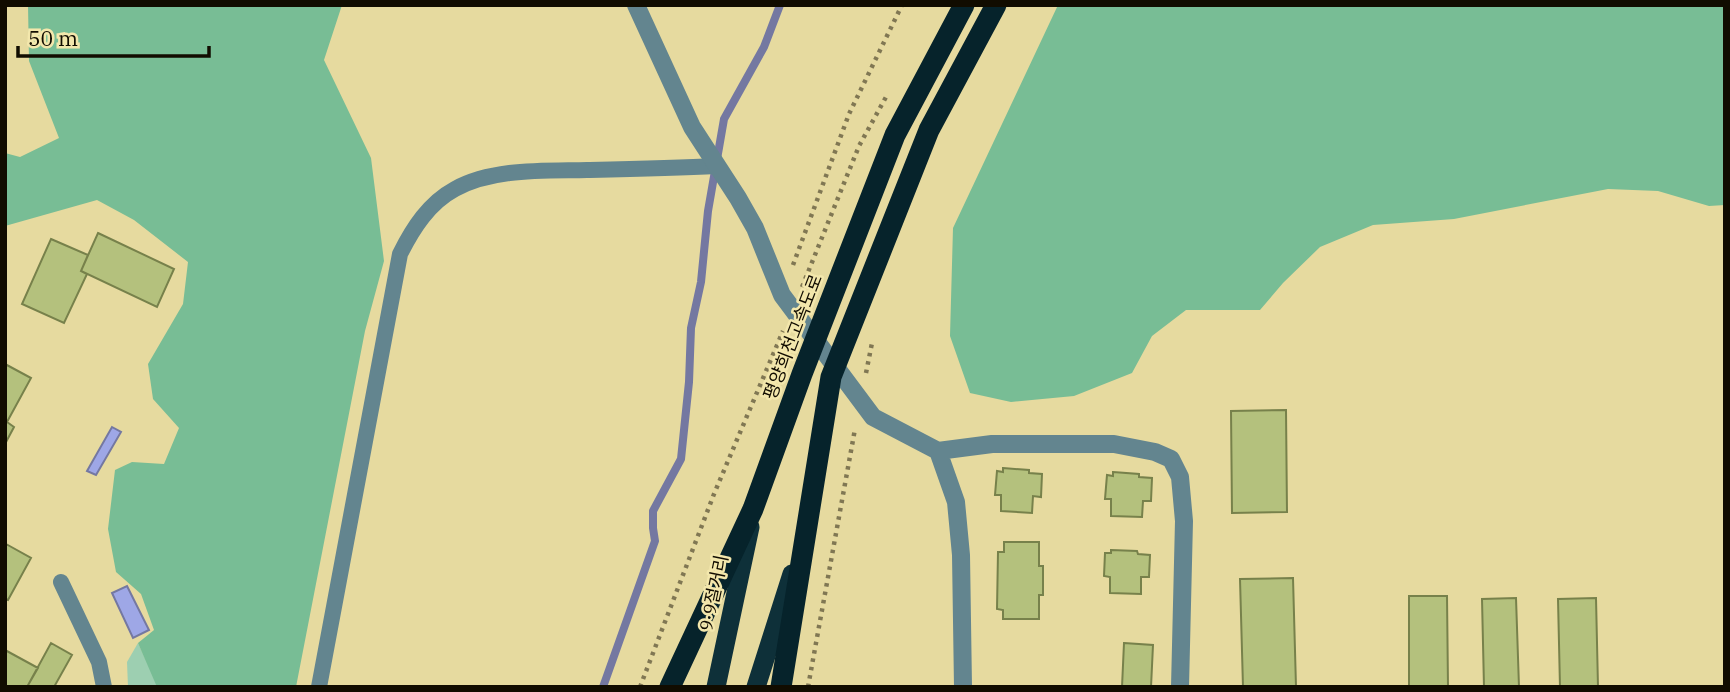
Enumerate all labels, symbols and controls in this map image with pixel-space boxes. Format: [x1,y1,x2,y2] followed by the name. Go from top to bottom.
[18,14,208,58] scale bar
[28,24,78,52] text: 50 m
[758,271,827,403] street label: 평양희천고속도로
[694,553,733,633] street label: 9·9절거리

